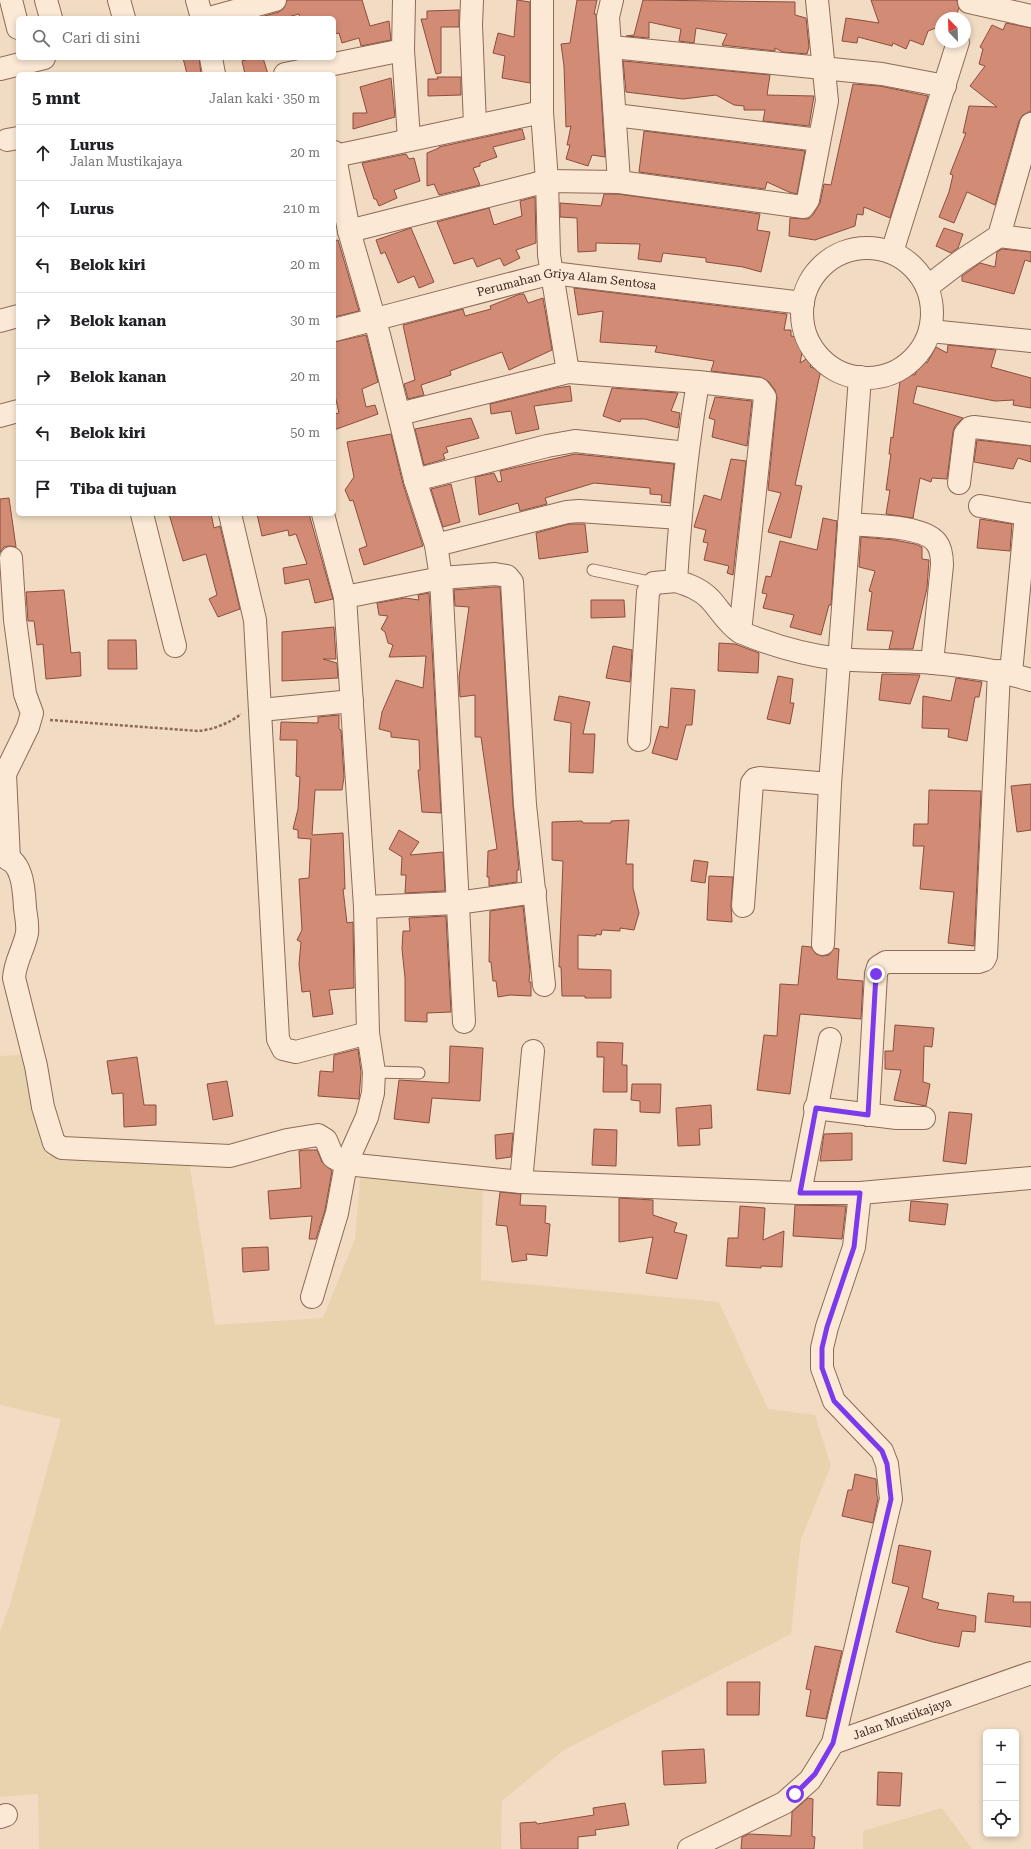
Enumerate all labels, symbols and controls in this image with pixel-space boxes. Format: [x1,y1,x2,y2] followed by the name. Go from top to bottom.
[935,12,971,48] north arrow
[16,16,336,60] search box
[30,27,52,49] icon: search
[62,29,140,47] text: Cari di sini
[32,88,81,108] text: 5 mnt
[209,91,320,106] text: Jalan kaki · 350 m
[70,136,114,154] text: Lurus
[32,142,54,164] icon: ahead
[290,145,320,160] text: 20 m
[70,154,182,169] text: Jalan Mustikajaya
[32,198,54,220] icon: ahead
[70,200,114,218] text: Lurus
[283,201,320,216] text: 210 m
[32,254,54,276] icon: left
[70,256,146,274] text: Belok kiri
[290,257,320,272] text: 20 m
[475,266,657,299] street label: Perumahan Griya Alam Sentosa
[32,310,54,332] icon: right
[70,312,166,330] text: Belok kanan
[290,313,320,328] text: 30 m
[32,366,54,388] icon: right
[70,368,166,386] text: Belok kanan
[290,369,320,384] text: 20 m
[32,422,54,444] icon: left
[70,424,146,442] text: Belok kiri
[290,425,320,440] text: 50 m
[32,478,54,500] icon: arrive
[70,480,177,498] text: Tiba di tujuan
[867,965,885,983] route end
[851,1695,954,1743] street label: Jalan Mustikajaya
[983,1729,1019,1837] map controls
[983,1729,1019,1765] button: +
[983,1765,1019,1801] button: −
[786,1785,804,1803] route start
[983,1801,1019,1837] button: locate

